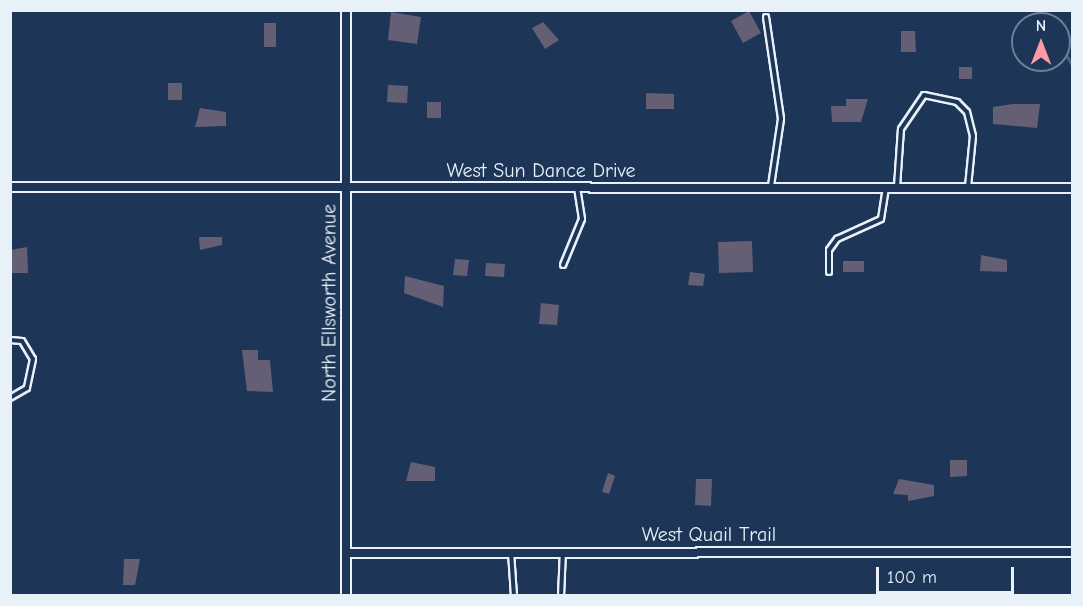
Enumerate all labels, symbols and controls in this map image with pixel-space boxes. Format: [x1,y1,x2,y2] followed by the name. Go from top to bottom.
[1011,12,1071,72] north arrow
[1036,17,1046,35] text: N
[446,158,636,182] street label: West Sun Dance Drive
[317,204,341,402] street label: North Ellsworth Avenue
[642,522,776,546] street label: West Quail Trail
[879,555,1017,593] scale bar
[887,567,937,588] text: 100 m

